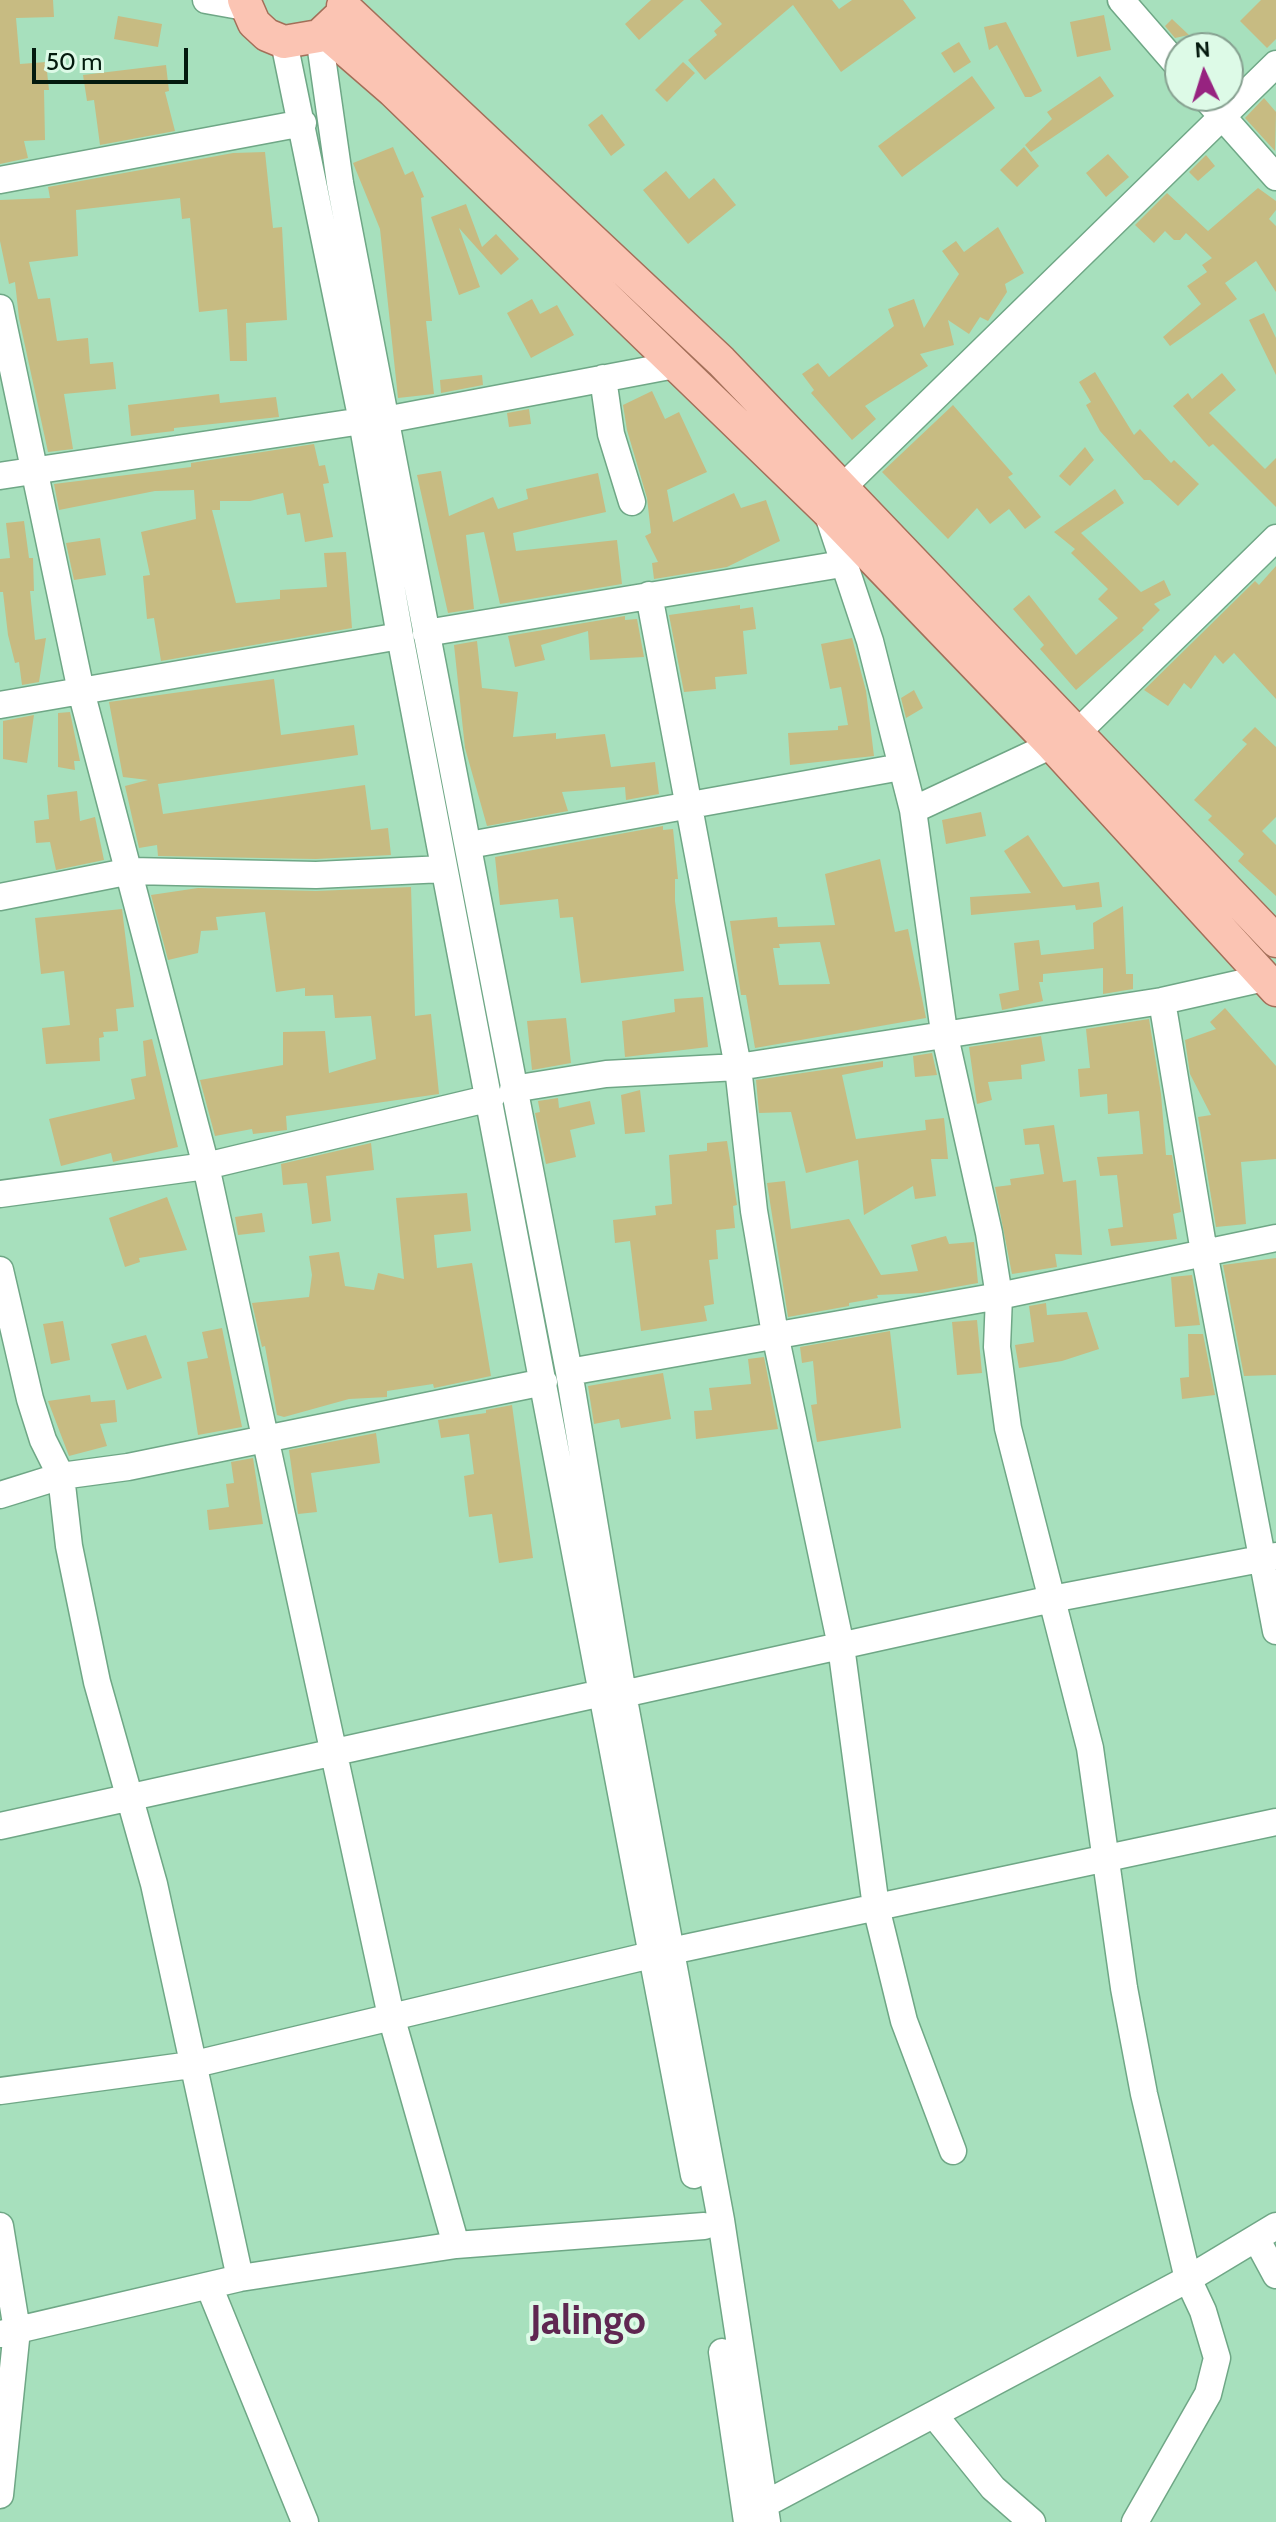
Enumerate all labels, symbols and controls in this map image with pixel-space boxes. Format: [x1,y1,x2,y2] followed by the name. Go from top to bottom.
[36,32,192,82] scale bar
[1164,32,1244,112] north arrow
[1194,36,1211,64] text: N
[46,47,102,76] text: 50 m
[530,2298,646,2346] district label: Jalingo

